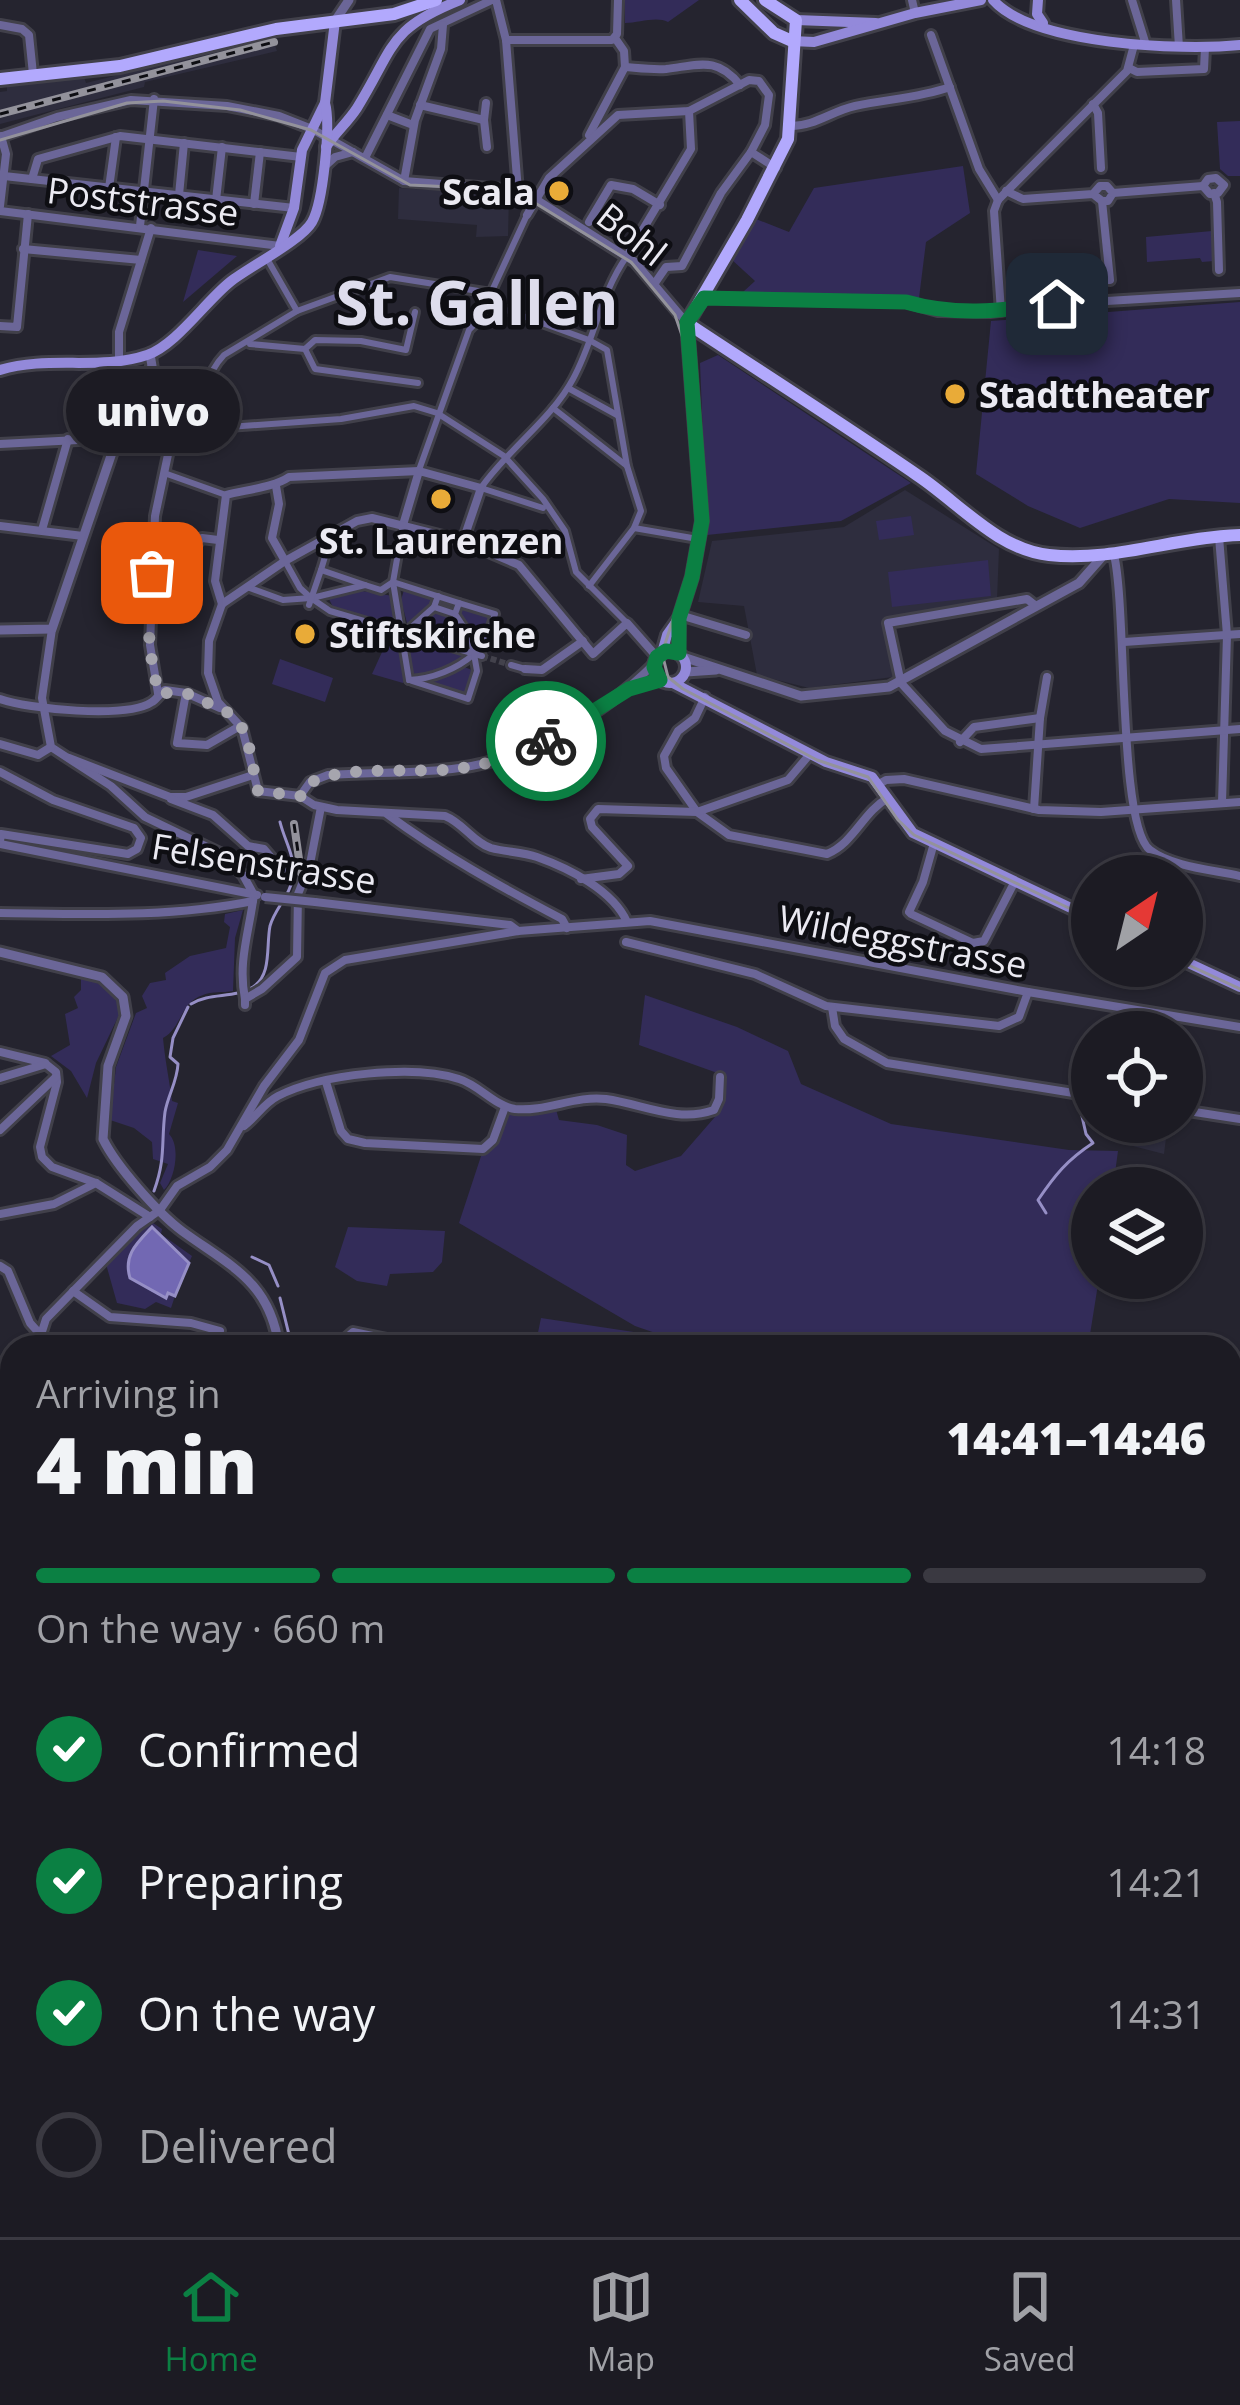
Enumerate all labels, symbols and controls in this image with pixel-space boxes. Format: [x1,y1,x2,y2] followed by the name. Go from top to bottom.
[44,165,242,237] street label: Poststrasse
[442,167,535,216] place label: Scala
[546,178,572,204] marker: Scala
[587,191,677,277] street label: Bohl
[1006,253,1108,355] pin
[336,261,618,343] district label: St. Gallen
[1024,271,1090,337] icon: home
[65,369,239,453] callout: univo
[979,370,1210,419] place label: Stadttheater
[942,381,968,407] marker: Stadttheater
[96,384,210,437] text: univo
[428,486,454,512] marker: St. Laurenzen
[319,516,563,565] place label: St. Laurenzen
[101,522,203,624] pin
[119,540,185,606] icon: bag
[329,610,536,659] place label: Stiftskirche
[292,621,318,647] marker: Stiftskirche
[486,681,606,801] courier
[513,708,579,774] icon: bike
[148,821,380,905] street label: Felsenstrasse
[1071,855,1203,987] north arrow
[1071,855,1203,1299] map controls
[775,893,1031,989] street label: Wildeggstrasse
[1071,1011,1203,1143] button: locate
[1071,1167,1203,1299] button: layers
[36,1366,221,1419] text: Arriving in
[947,1407,1206,1468] text: 14:41–14:46
[36,1411,258,1517] text: 4 min
[36,1601,385,1654] text: On the way · 660 m
[36,1716,102,1782] icon: check
[138,1719,360,1780] text: Confirmed
[1107,1723,1206,1776] text: 14:18
[36,1848,102,1914] icon: check
[138,1851,343,1912] text: Preparing
[1107,1855,1206,1908] text: 14:21
[36,1980,102,2046] icon: check
[138,1983,375,2044] text: On the way
[1107,1987,1206,2040] text: 14:31
[138,2115,338,2176] text: Delivered
[164,2264,258,2381] tab: Home
[587,2264,655,2381] tab: Map
[984,2264,1076,2381] tab: Saved

